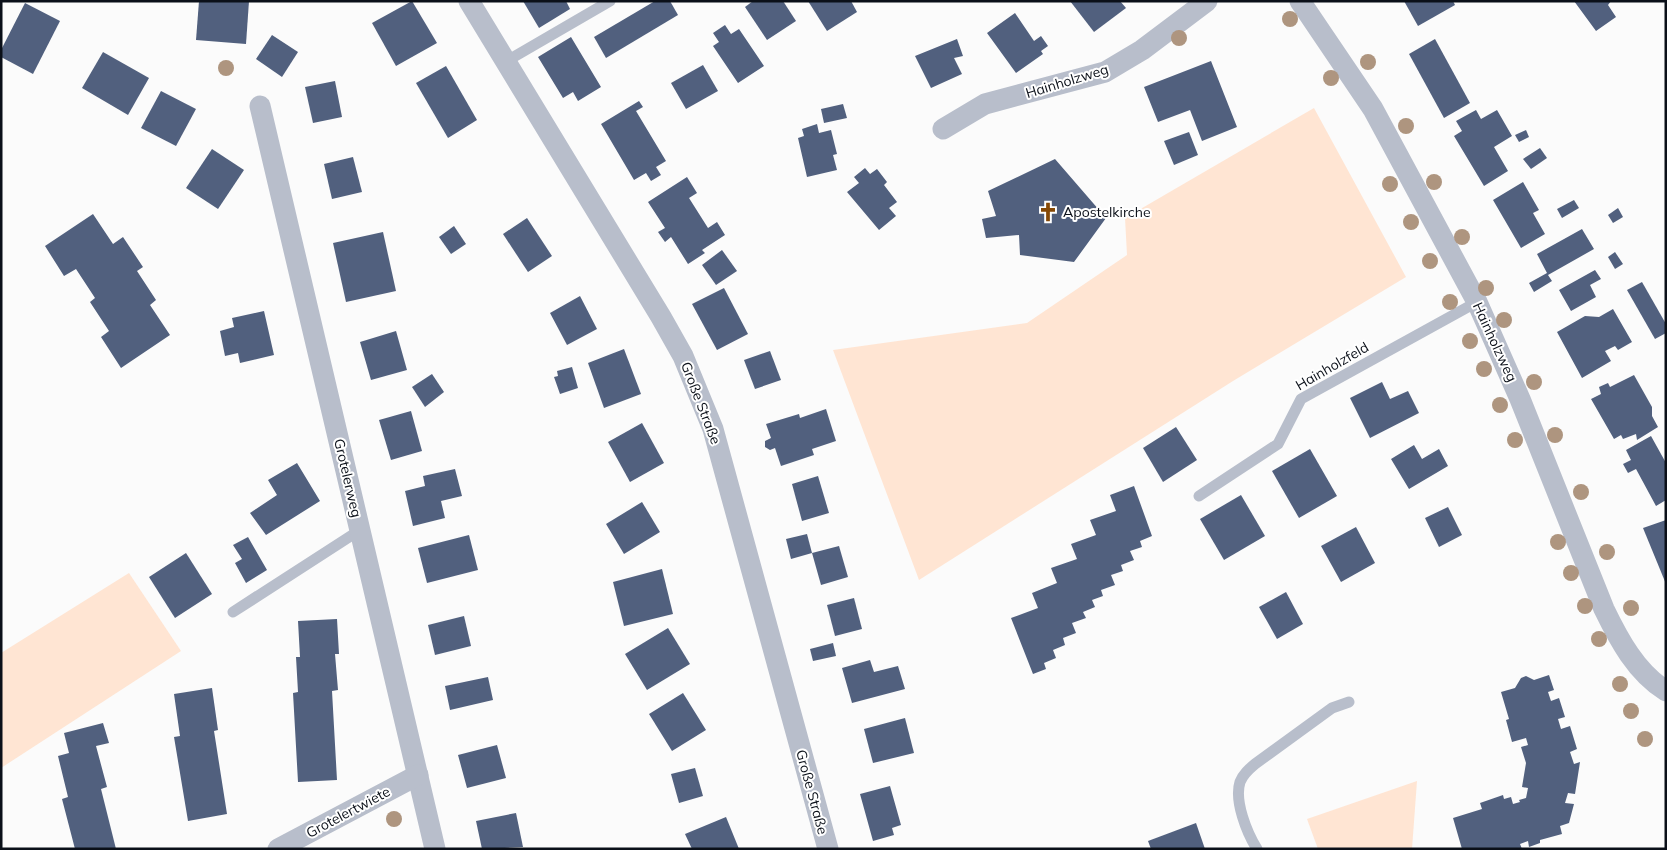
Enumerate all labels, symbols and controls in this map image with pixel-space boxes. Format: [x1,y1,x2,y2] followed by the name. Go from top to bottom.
[1023,60,1111,102] street label: Hainholzweg
[1037,201,1059,223] church icon: Apostelkirche
[1063,203,1151,221] place label: Apostelkirche
[1469,299,1521,385] street label: Hainholzweg
[1292,338,1372,394] street label: Hainholzfeld
[677,359,725,447] street label: Große Straße
[330,437,366,519] street label: Grotelerweg
[792,748,832,836] street label: Große Straße
[303,782,393,842] street label: Grotelertwiete

